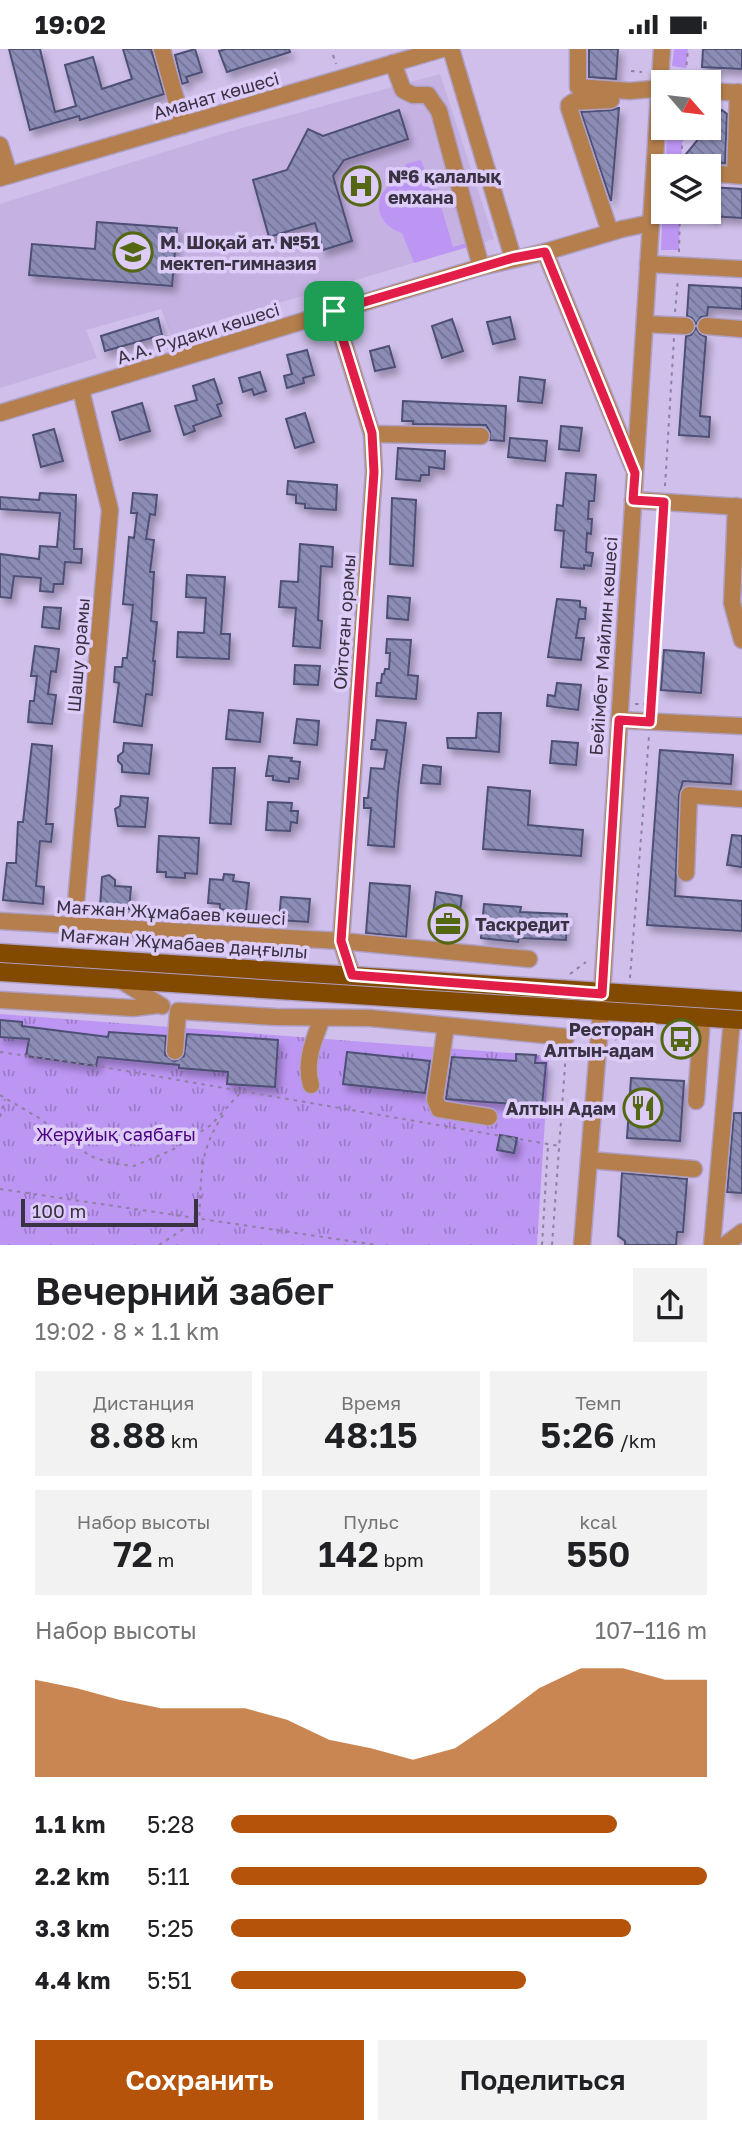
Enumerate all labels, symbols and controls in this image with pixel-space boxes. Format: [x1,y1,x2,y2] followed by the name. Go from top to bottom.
[35,9,106,40] text: 19:02
[151,67,281,123] street label: Аманат көшесі
[651,70,721,140] north arrow
[651,70,721,224] map controls
[651,154,721,224] button: layers
[340,165,382,207] hospital icon: №6 қалалық емхана
[388,165,501,208] place label: №6 қалалық емхана
[112,231,154,273] school or university icon: М. Шоқай ат. №51 мектеп-гимназия
[160,231,320,274] place label: М. Шоқай ат. №51 мектеп-гимназия
[304,281,364,341] pin
[315,292,353,330] icon: arrive
[114,298,282,368] street label: А.А. Рудаки көшесі
[584,536,622,756] street label: Бейімбет Майлин көшесі
[328,553,360,691] street label: Ойтоған орамы
[62,597,94,713] street label: Шашу орамы
[55,895,287,930] street label: Мағжан Жұмабаев көшесі
[427,903,469,945] office icon: Таскредит
[475,913,570,935] place label: Таскредит
[59,923,308,964] street label: Мағжан Жұмабаев даңғылы
[544,1018,654,1061] place label: Ресторан Алтын-адам
[660,1018,702,1060] bus stop icon: Ресторан Алтын-адам
[622,1087,664,1129] restaurant icon: Алтын Адам
[506,1097,616,1119] place label: Алтын Адам
[36,1123,196,1146] park label: Жерұйық саябағы
[21,1196,198,1228] scale bar
[32,1199,86,1222] text: 100 m
[35,1268,334,1313] text: Вечерний забег
[633,1268,707,1342] button: share
[35,1317,219,1345] text: 19:02 · 8 × 1.1 km
[93,1391,194,1414] text: Дистанция
[341,1391,401,1414] text: Время
[575,1391,621,1414] text: Темп
[89,1414,166,1456] text: 8.88
[324,1414,418,1456] text: 48:15
[540,1414,615,1456] text: 5:26
[166,1429,198,1452] text: km
[615,1429,656,1452] text: /km
[77,1510,211,1533] text: Набор высоты
[343,1510,399,1533] text: Пульс
[580,1510,617,1533] text: kcal
[113,1533,153,1575] text: 72
[318,1533,379,1575] text: 142
[566,1533,630,1575] text: 550
[153,1548,174,1571] text: m
[379,1548,424,1571] text: bpm
[35,1616,197,1644] text: Набор высоты
[595,1616,707,1644] text: 107–116 m
[35,1810,105,1838] text: 1.1 km
[147,1810,195,1838] text: 5:28
[35,1862,110,1890] text: 2.2 km
[147,1862,190,1890] text: 5:11
[35,1914,110,1942] text: 3.3 km
[147,1914,194,1942] text: 5:25
[35,1966,110,1994] text: 4.4 km
[147,1966,192,1994] text: 5:51
[35,2040,364,2120] button: Сохранить
[378,2040,707,2120] button: Поделиться

